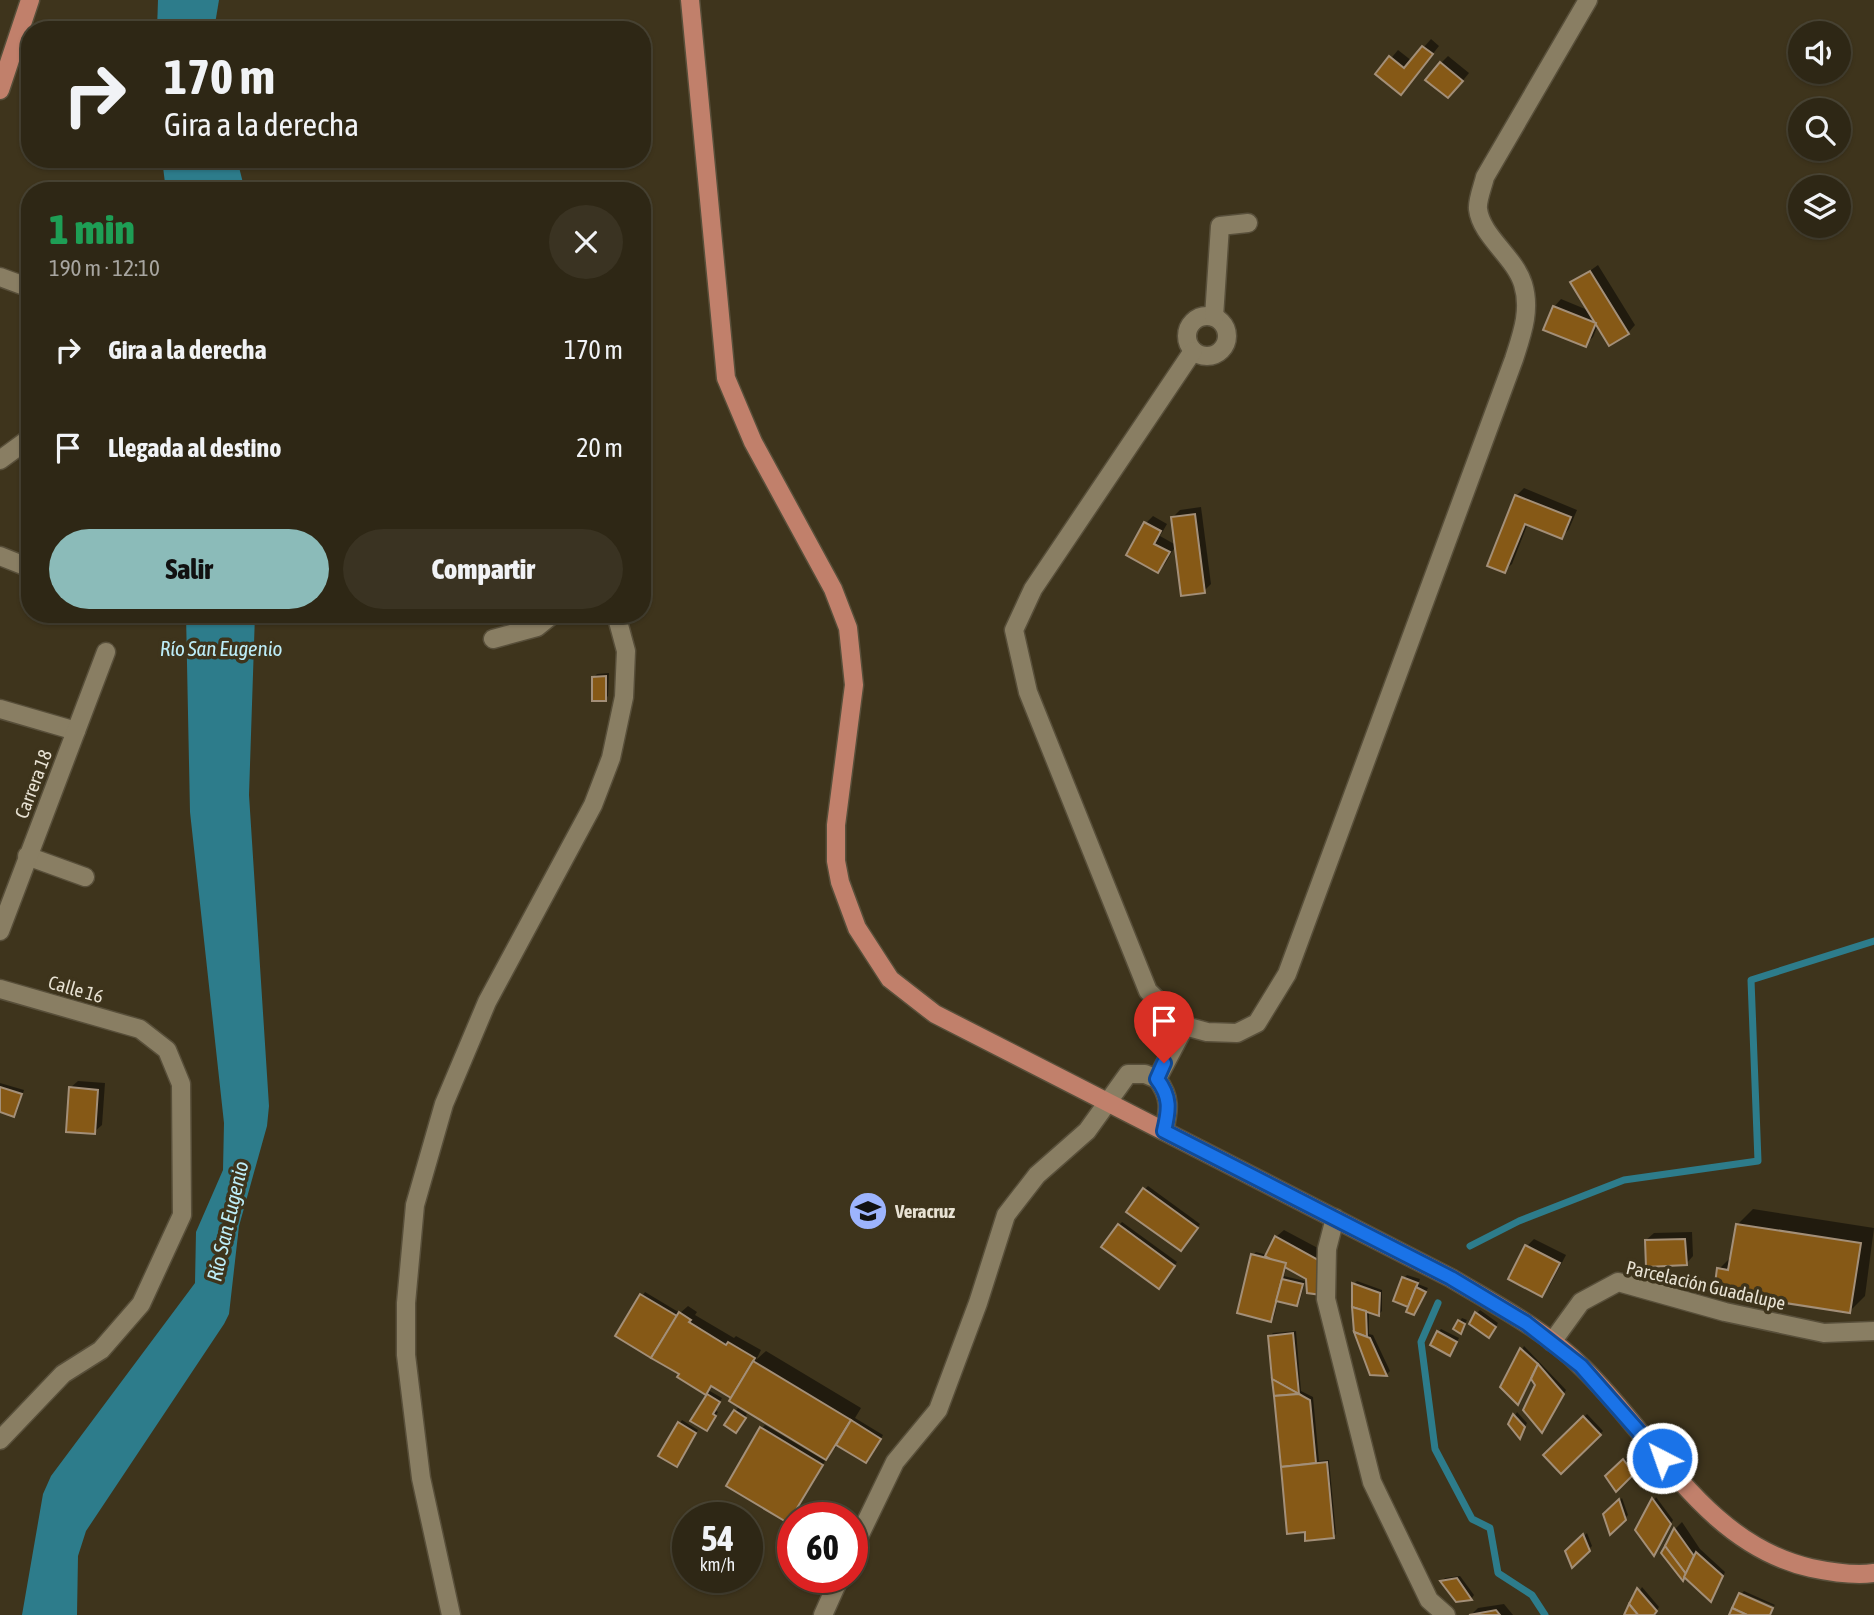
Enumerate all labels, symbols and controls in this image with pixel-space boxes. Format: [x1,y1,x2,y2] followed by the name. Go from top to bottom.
[1788,21,1851,238] map controls
[1788,21,1851,84] button: sound
[164,48,275,104] text: 170 m
[49,49,140,140] icon: right
[1788,98,1851,161] button: search
[164,106,359,143] text: Gira a la derecha
[1788,175,1851,238] button: layers
[49,205,135,253] text: 1 min
[549,205,623,279] button: close
[49,255,160,281] text: 190 m · 12:10
[49,331,87,369] icon: right
[108,335,267,365] text: Gira a la derecha
[564,335,623,365] text: 170 m
[49,429,87,467] icon: arrive
[108,433,281,463] text: Llegada al destino
[576,433,623,463] text: 20 m
[49,529,329,609] button: Salir
[343,529,623,609] button: Compartir
[160,636,282,660] water label: Río San Eugenio
[10,747,56,821] street label: Carrera 18
[46,971,106,1007] street label: Calle 16
[1134,991,1194,1063] pin
[1145,1002,1183,1040] icon: arrive
[202,1158,253,1283] water label: Río San Eugenio
[847,1190,889,1232] school or university icon: Veracruz
[894,1200,955,1222] place label: Veracruz
[1624,1256,1788,1314] street label: Parcelación Guadalupe
[1625,1421,1699,1495] position arrow
[777,1502,868,1593] speed limit sign: 60
[701,1518,734,1558] text: 54
[700,1554,735,1575] text: km/h

